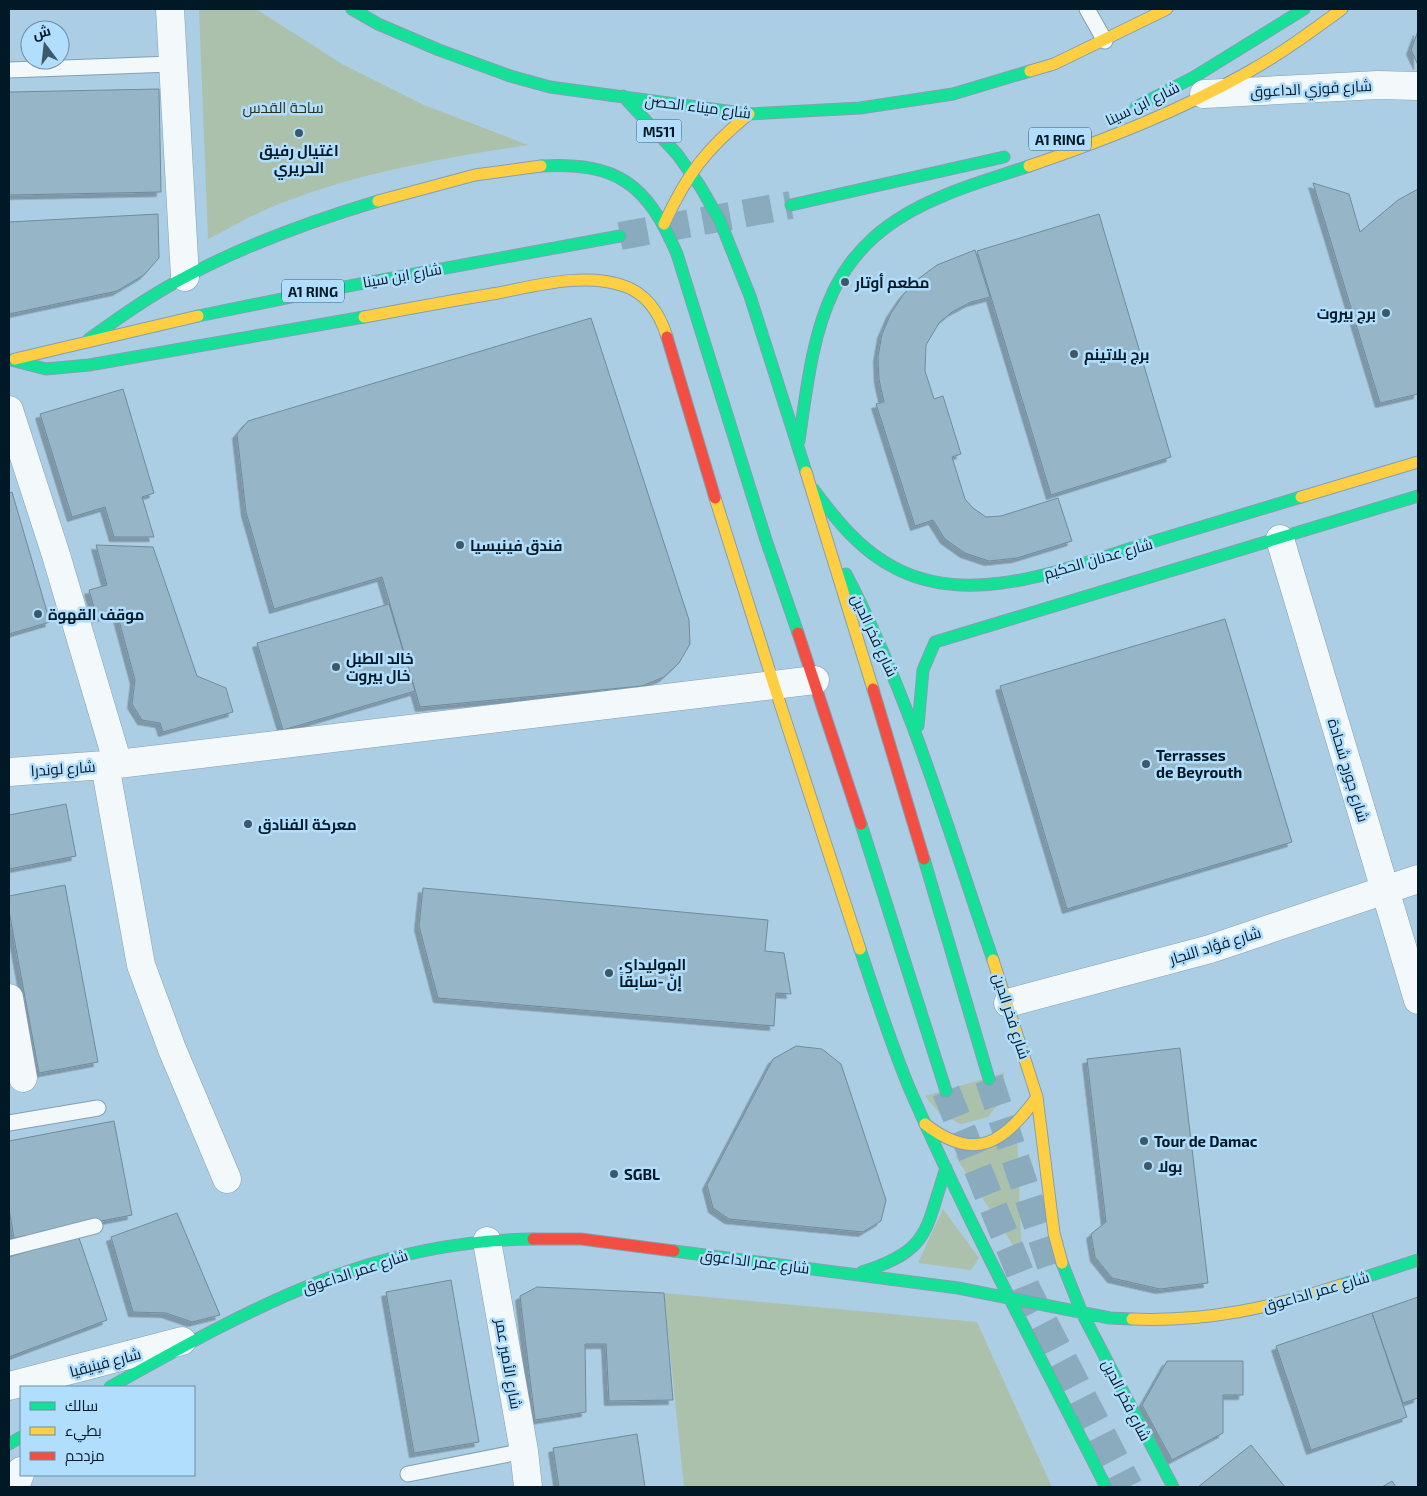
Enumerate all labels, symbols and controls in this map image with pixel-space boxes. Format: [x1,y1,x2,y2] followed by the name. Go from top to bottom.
[20,20,70,70] north arrow
[31,21,53,43] text: ش
[1250,76,1372,104] street label: شارع فوزي الداعوق
[1102,77,1183,131] street label: شارع ابن سينا
[644,91,752,124] street label: شارع ميناء الحصن
[242,98,324,118] park label: ساحة القدس
[636,120,682,142] road number: M511
[293,127,305,139] marker: اغتيال رفيق الحريري
[1029,128,1091,150] road number: A1 RING
[259,141,339,180] place label: اغتيال رفيق الحريري
[361,259,443,294] street label: شارع ابن سينا
[854,273,930,293] place label: مطعم أوتار
[839,276,851,288] marker: مطعم أوتار
[282,280,344,302] road number: A1 RING
[1317,304,1376,324] place label: برج بيروت
[1380,307,1392,319] marker: برج بيروت
[1084,345,1149,365] place label: برج بلاتينم
[1068,348,1080,360] marker: برج بلاتينم
[1041,534,1155,585] street label: شارع عدنان الحكيم
[470,536,562,555] place label: فندق فينيسيا
[454,539,466,551] marker: فندق فينيسيا
[845,591,902,680] street label: شارع فخر الدين
[48,605,144,624] place label: موقف القهوة
[32,608,44,620] marker: موقف القهوة
[346,649,414,685] place label: خالد الطبل خال بيروت
[330,661,342,673] marker: خالد الطبل خال بيروت
[1322,716,1373,825] street label: شارع جورج شحادة
[1156,746,1242,782] place label: Terrasses de Beyrouth
[30,757,96,782] street label: شارع لوندرا
[1140,758,1152,770] marker: Terrasses de Beyrouth
[258,815,357,834] place label: معركة الفنادق
[242,818,254,830] marker: معركة الفنادق
[1166,923,1264,971] street label: شارع فؤاد النجار
[619,955,686,992] place label: الهوليداي إنّ -سابقاً
[603,967,615,979] marker: الهوليداي إنّ -سابقاً
[987,971,1034,1062] street label: شارع فخر الدين
[1154,1132,1258,1150] place label: Tour de Damac
[1138,1135,1150,1147] marker: Tour de Damac
[1158,1157,1182,1176] place label: بولا
[1142,1160,1154,1172] marker: بولا
[624,1165,660,1183] place label: SGBL
[608,1168,620,1180] marker: SGBL
[300,1245,411,1299] street label: شارع عمر الداعوق
[699,1245,811,1280] street label: شارع عمر الداعوق
[1261,1267,1372,1318] street label: شارع عمر الداعوق
[489,1316,526,1411] street label: شارع الأمير عمر
[67,1344,143,1383] street label: شارع فينيقيا
[1096,1356,1155,1445] street label: شارع فخر الدين
[20,1386,195,1476] legend
[65,1396,98,1414] text: سالك
[65,1421,102,1443] text: بطيء
[65,1446,105,1466] text: مزدحم

